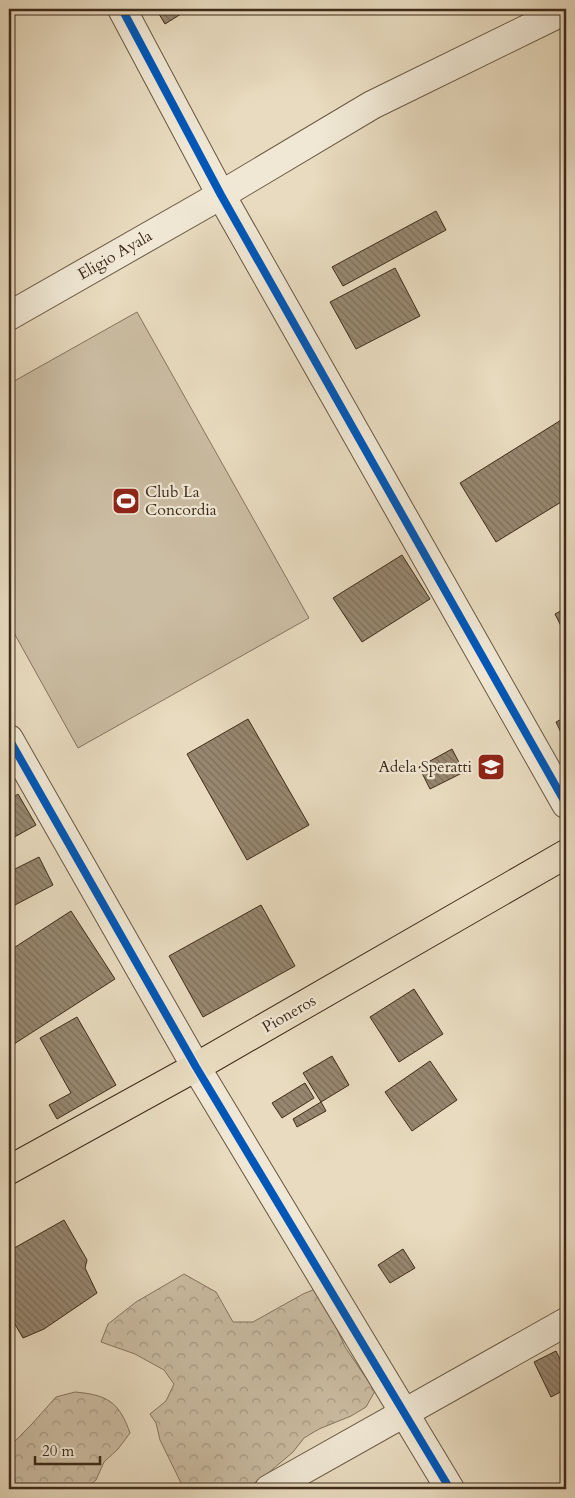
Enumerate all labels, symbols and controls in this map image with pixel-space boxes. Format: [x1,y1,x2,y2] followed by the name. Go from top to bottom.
[74,225,156,285] street label: Eligio Ayala
[145,481,217,521] place label: Club La Concordia
[111,486,141,516] sports icon: Club La Concordia
[476,752,506,782] school or university icon: Adela Speratti
[378,756,472,778] place label: Adela Speratti
[258,990,320,1038] street label: Pioneros
[35,1433,100,1465] scale bar
[42,1441,74,1461] text: 20 m

